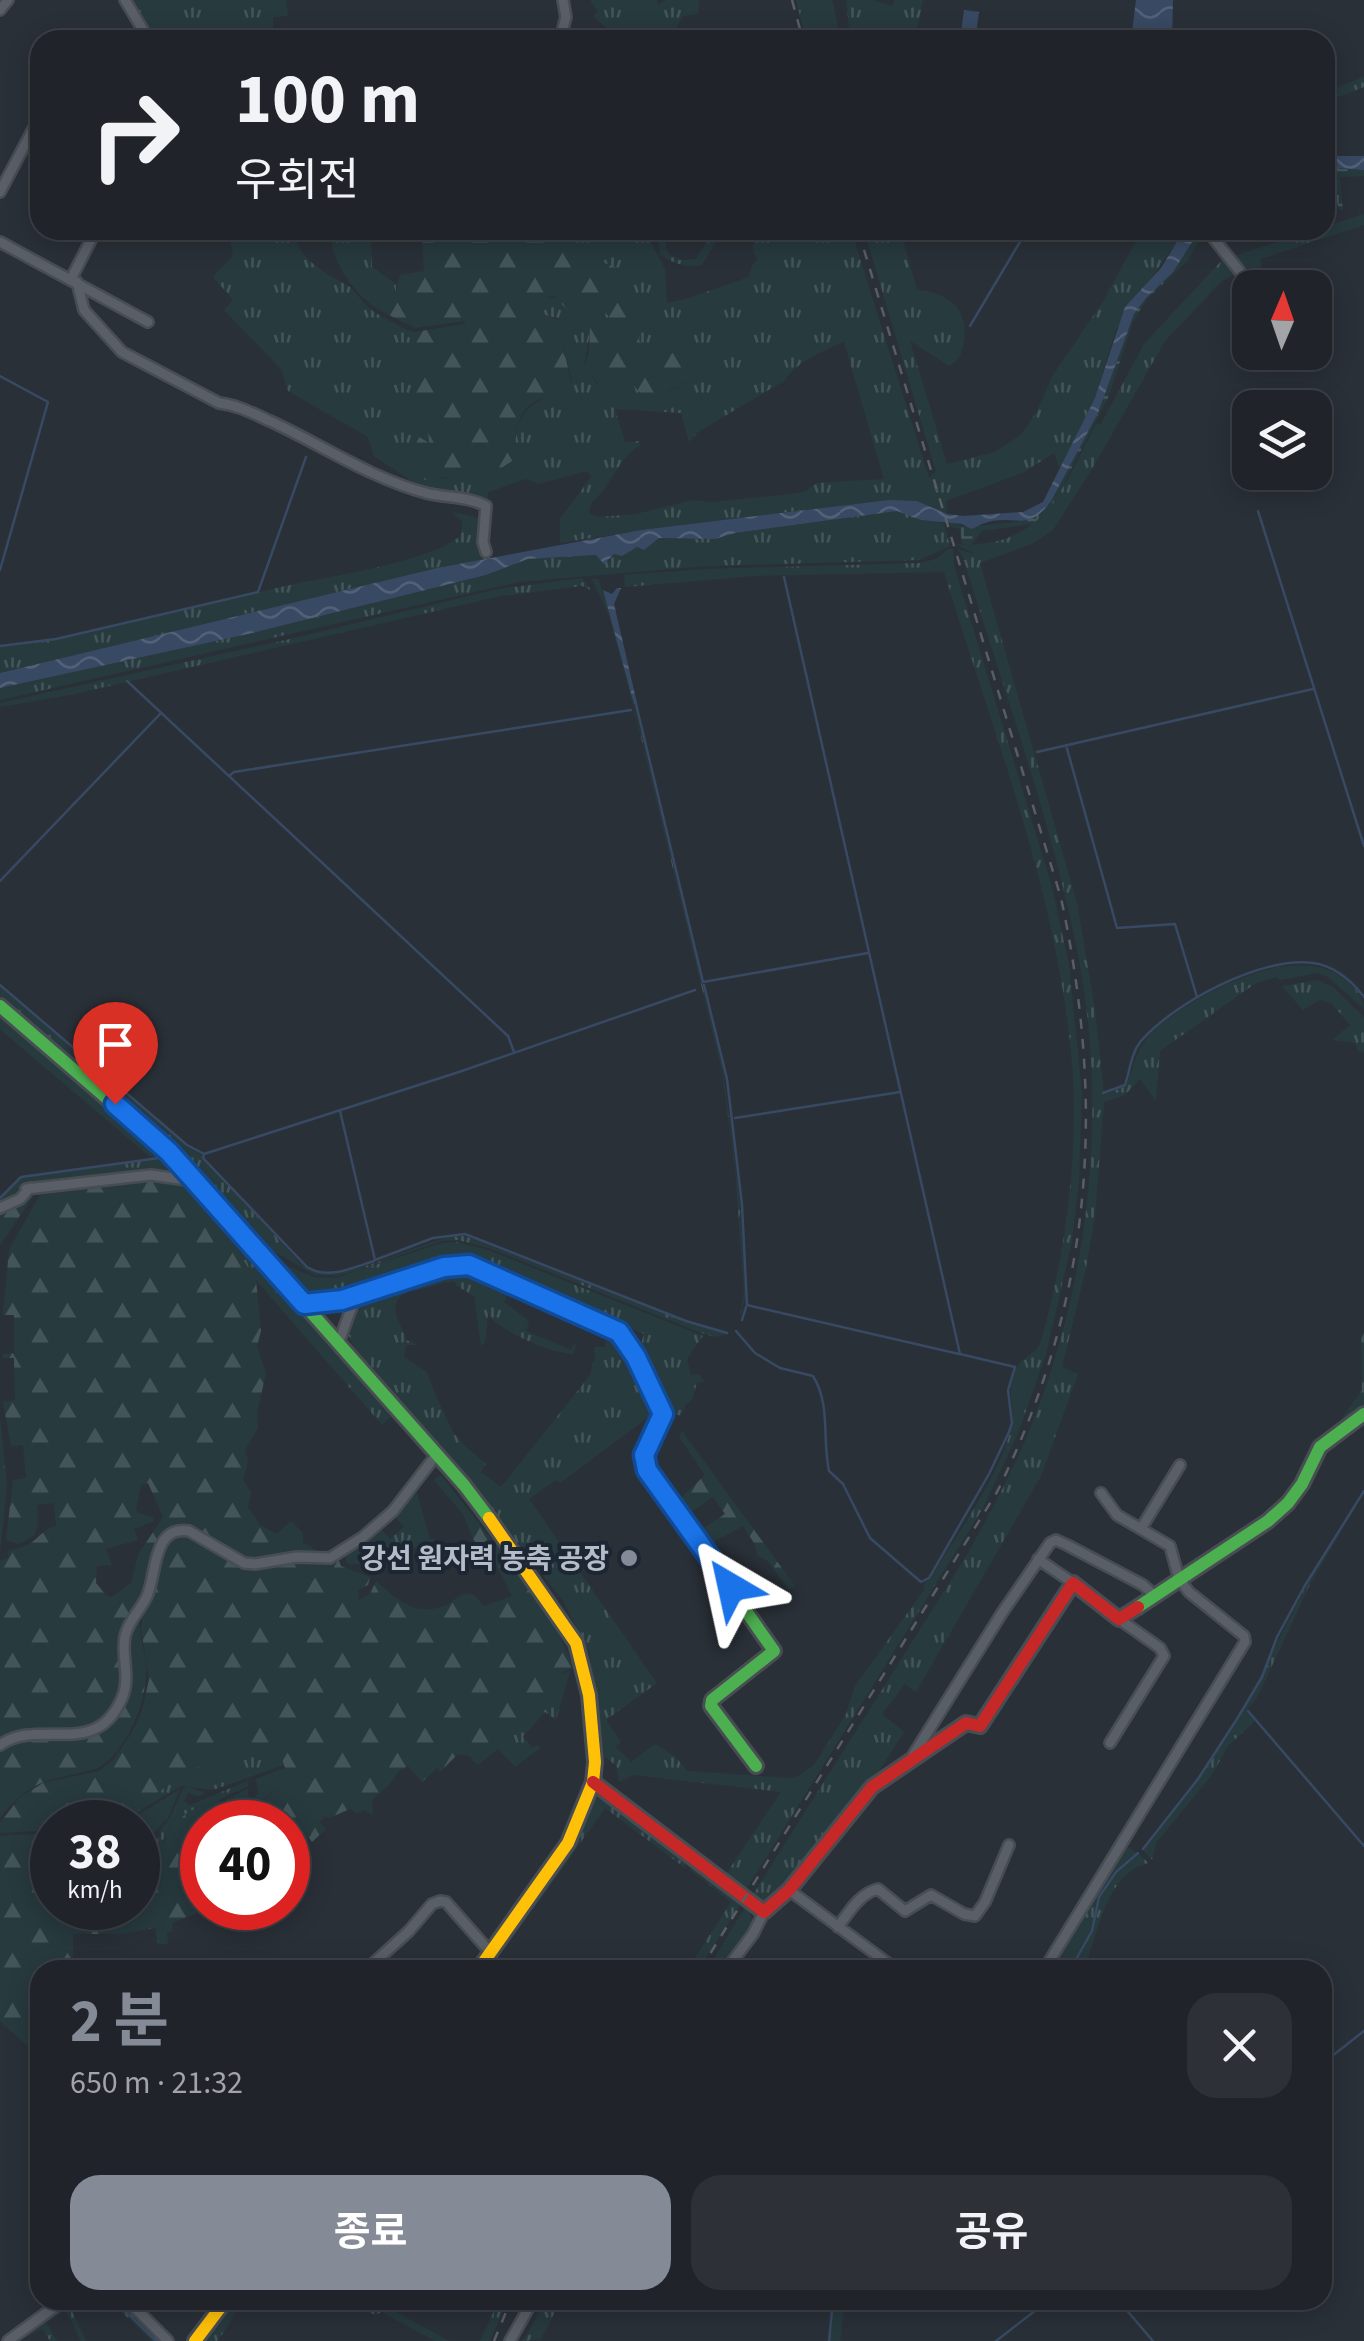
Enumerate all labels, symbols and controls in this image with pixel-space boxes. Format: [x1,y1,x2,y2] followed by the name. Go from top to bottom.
[235,50,420,150] text: 100 m
[70,70,200,200] icon: right
[235,149,359,213] text: 우회전
[1232,270,1332,370] north arrow
[1232,270,1332,490] map controls
[1232,390,1332,490] button: layers
[73,1002,158,1105] pin
[88,1017,143,1072] icon: arrive
[679,1535,783,1639] position arrow
[360,1539,609,1579] place label: 강선 원자력 농축 공장
[618,1547,640,1569] marker: 강선 원자력 농축 공장
[180,1800,310,1930] speed limit sign: 40
[69,1817,121,1888] text: 38
[67,1872,123,1908] text: km/h
[70,1980,169,2065] text: 2 분
[1187,1993,1292,2098] button: close
[70,2060,243,2106] text: 650 m · 21:32
[70,2175,671,2290] button: 종료
[691,2175,1292,2290] button: 공유

